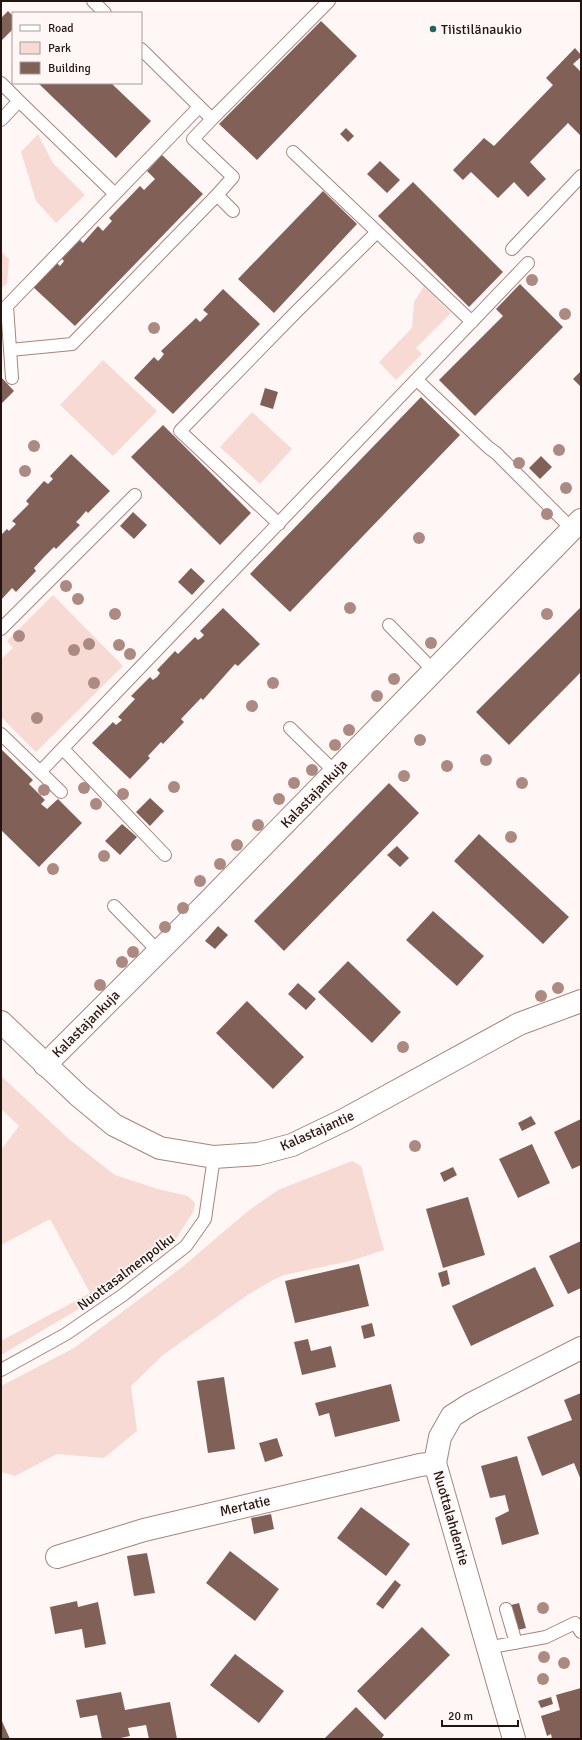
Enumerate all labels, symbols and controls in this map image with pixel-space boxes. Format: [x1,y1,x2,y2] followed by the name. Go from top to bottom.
[12,12,142,84] legend
[48,21,74,36] text: Road
[441,21,522,38] place label: Tiistilänaukio
[428,24,438,34] marker: Tiistilänaukio
[48,41,71,56] text: Park
[48,61,91,76] text: Building
[277,756,351,832] street label: Kalastajankuja
[49,987,123,1061] street label: Kalastajankuja
[277,1107,357,1155] street label: Kalastajantie
[74,1230,178,1314] street label: Nuottasalmenpolku
[429,1469,473,1567] street label: Nuottalahdentie
[218,1492,272,1520] street label: Mertatie
[442,1702,518,1728] scale bar
[448,1709,473,1724] text: 20 m

